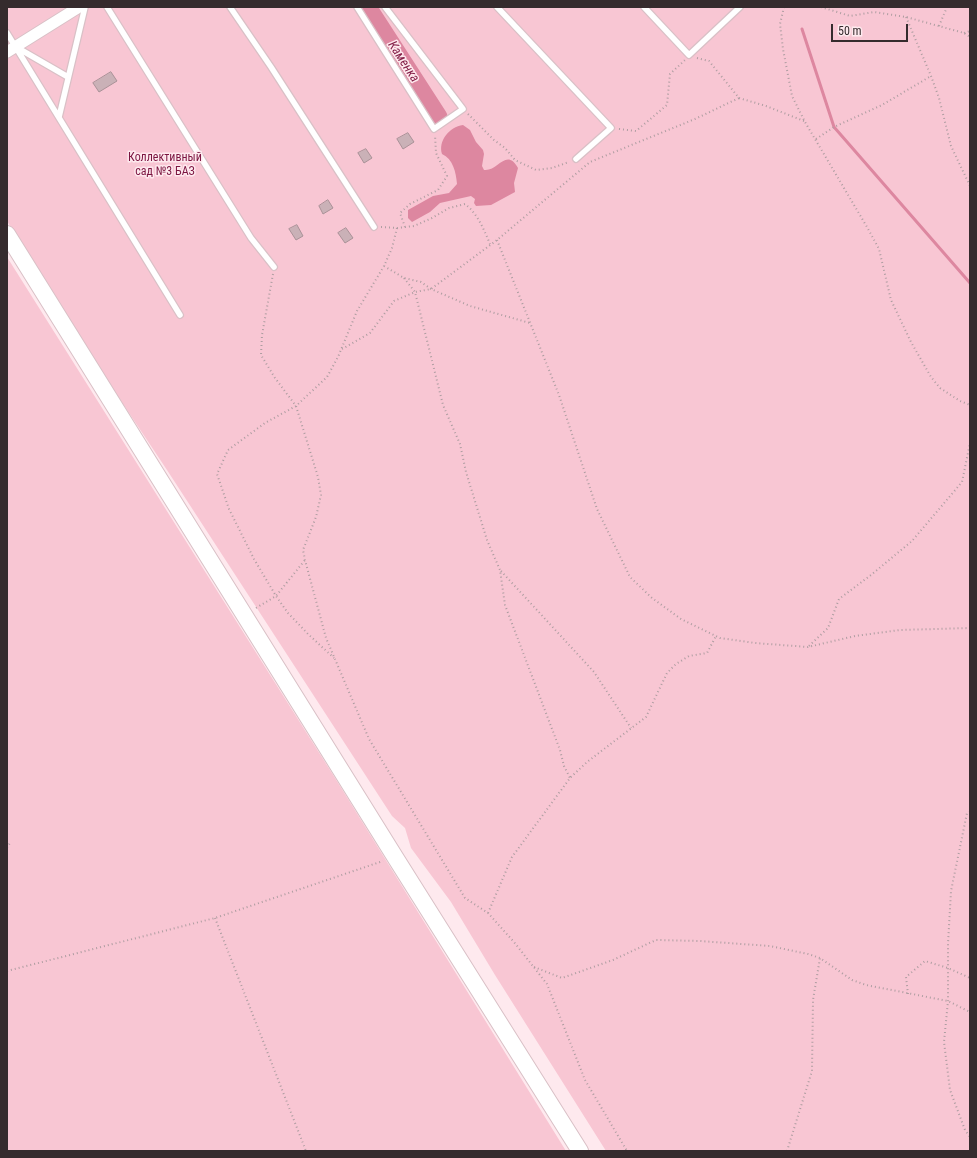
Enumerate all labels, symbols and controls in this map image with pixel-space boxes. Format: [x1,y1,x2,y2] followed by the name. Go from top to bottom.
[833,16,910,42] scale bar
[838,24,862,38] text: 50 m
[384,39,422,85] water label: Каменка
[128,151,202,179] park label: Коллективный сад №3 БАЗ

